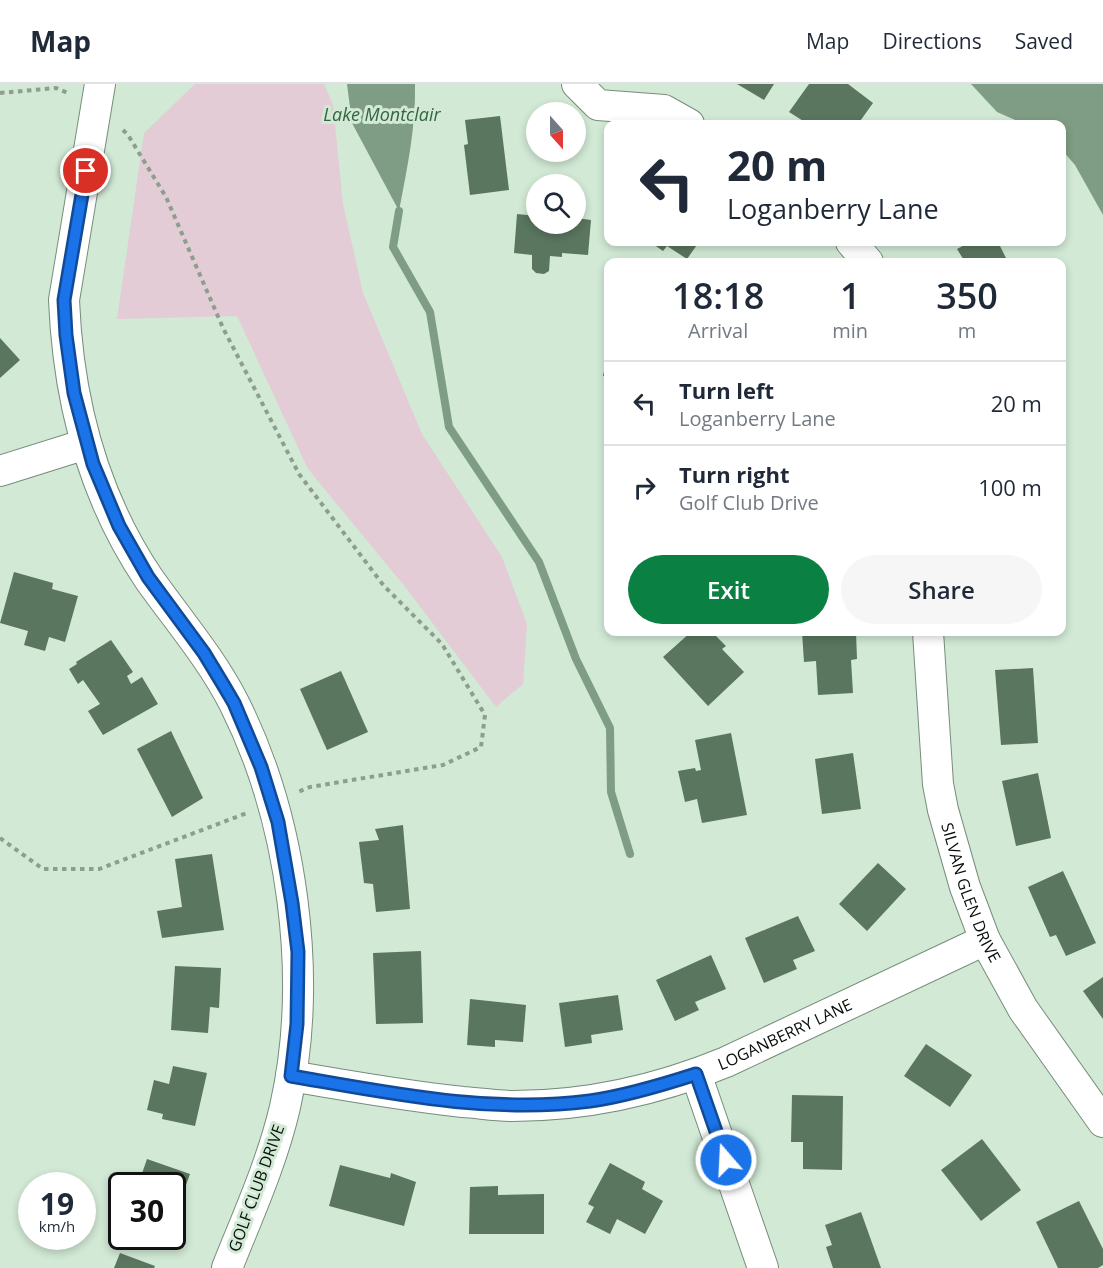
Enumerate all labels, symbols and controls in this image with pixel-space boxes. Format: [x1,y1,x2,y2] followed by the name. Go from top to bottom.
[30,22,91,60] text: Map
[806,27,849,55] text: Map
[882,27,982,55] text: Directions
[1015,27,1073,55] text: Saved
[323,102,442,126] water label: Lake Montclair
[526,102,586,162] north arrow
[526,102,586,234] map controls
[727,136,827,193] text: 20 m
[628,144,706,222] icon: left
[60,145,111,196] pin
[69,154,102,187] icon: arrive
[526,174,586,234] button: search
[727,190,939,227] text: Loganberry Lane
[672,271,764,320] text: 18:18
[840,271,861,320] text: 1
[936,271,998,320] text: 350
[688,317,748,344] text: Arrival
[832,317,868,344] text: min
[958,317,976,344] text: m
[679,375,774,405] text: Turn left
[628,387,661,420] icon: left
[991,388,1042,418] text: 20 m
[679,405,836,432] text: Loganberry Lane
[679,459,790,489] text: Turn right
[628,471,661,504] icon: right
[978,472,1042,502] text: 100 m
[679,489,819,516] text: Golf Club Drive
[628,555,829,624] button: Exit
[841,555,1042,624] button: Share
[936,820,1006,966] street label: SILVAN GLEN DRIVE
[714,993,856,1075] street label: LOGANBERRY LANE
[223,1121,289,1255] street label: GOLF CLUB DRIVE
[694,1128,758,1192] position arrow
[108,1172,186,1250] speed limit sign: 30
[40,1183,74,1224] text: 19
[39,1216,75,1236] text: km/h

